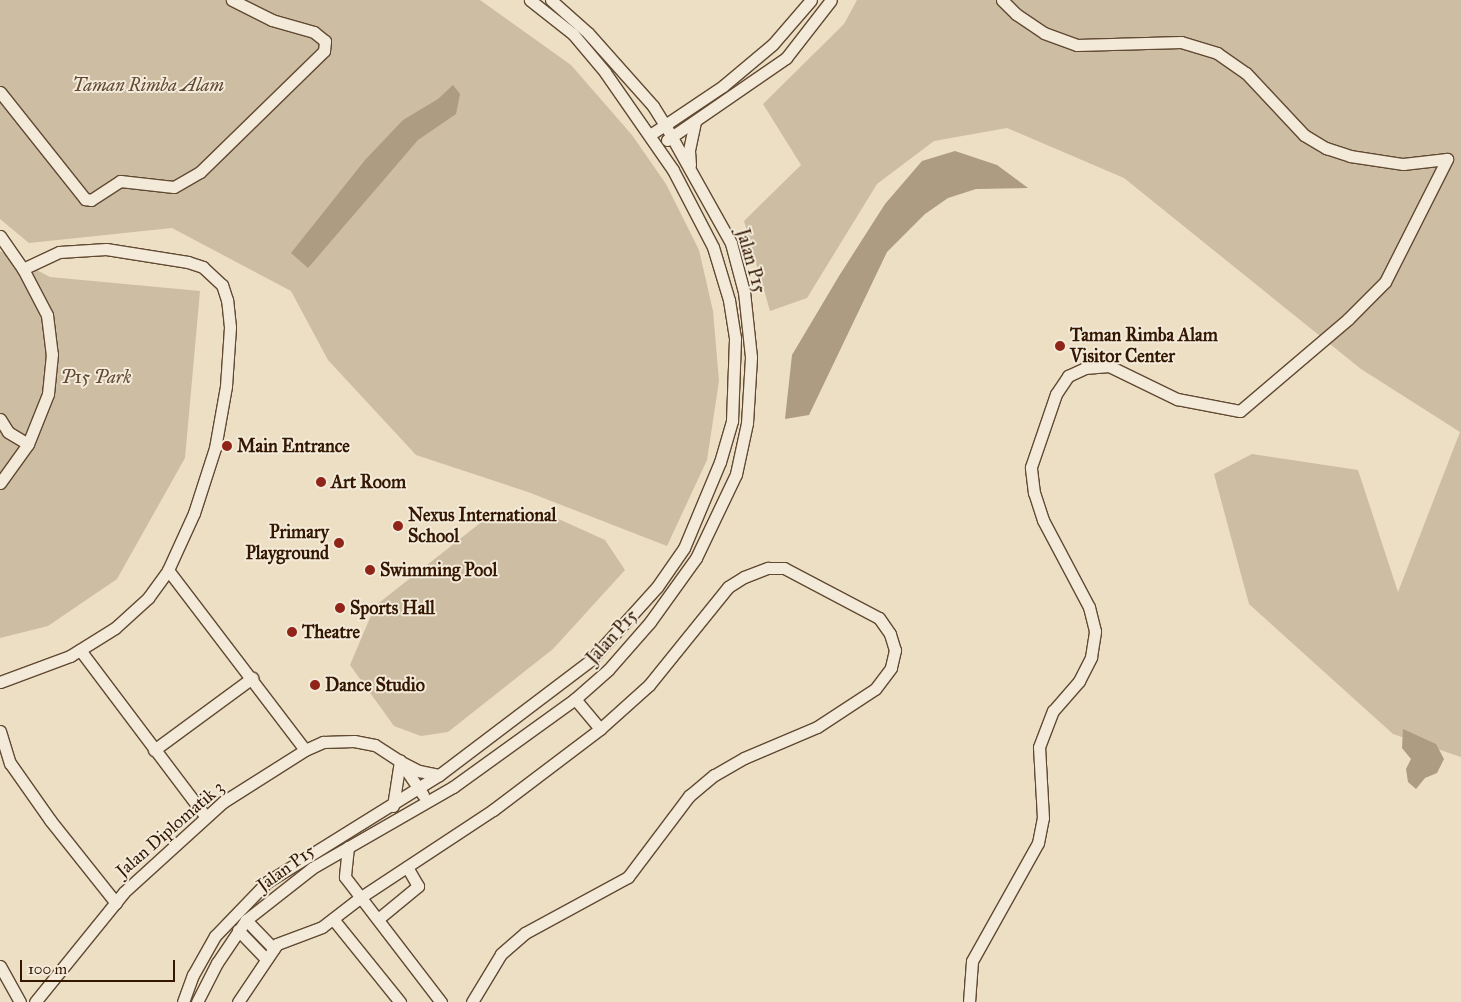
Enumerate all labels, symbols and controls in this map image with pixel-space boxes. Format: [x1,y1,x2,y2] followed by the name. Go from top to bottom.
[72,74,224,96] park label: Taman Rimba Alam
[731,226,771,296] street label: Jalan P15
[1070,325,1218,368] place label: Taman Rimba Alam Visitor Center
[1054,340,1066,352] marker: Taman Rimba Alam Visitor Center
[61,366,131,388] park label: P15 Park
[237,435,350,457] place label: Main Entrance
[221,440,233,452] marker: Main Entrance
[331,471,406,493] place label: Art Room
[315,476,327,488] marker: Art Room
[408,505,556,548] place label: Nexus International School
[392,520,404,532] marker: Nexus International School
[245,522,329,564] place label: Primary Playground
[333,537,345,549] marker: Primary Playground
[380,559,497,581] place label: Swimming Pool
[364,564,376,576] marker: Swimming Pool
[350,597,435,619] place label: Sports Hall
[334,602,346,614] marker: Sports Hall
[582,605,642,669] street label: Jalan P15
[302,621,360,643] place label: Theatre
[286,626,298,638] marker: Theatre
[325,674,425,696] place label: Dance Studio
[309,679,321,691] marker: Dance Studio
[112,776,228,882] street label: Jalan Diplomatik 3
[253,840,319,896] street label: Jalan P15
[22,950,178,982] scale bar
[28,960,67,978] text: 100 m

